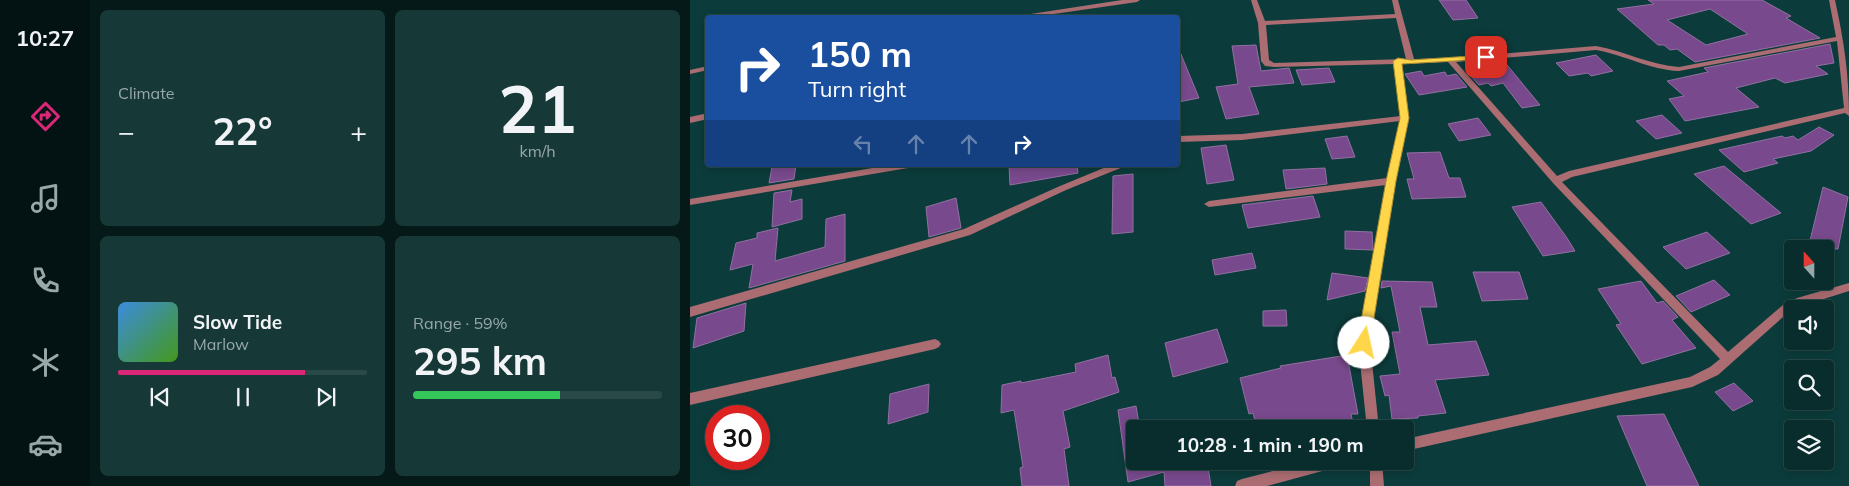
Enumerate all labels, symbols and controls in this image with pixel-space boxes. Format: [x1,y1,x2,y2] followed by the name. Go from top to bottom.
[16,24,74,52] text: 10:27
[808,32,912,76] text: 150 m
[725,35,790,100] icon: right
[1465,36,1507,78] pin
[1472,43,1500,71] icon: arrive
[498,68,577,149] text: 21
[808,75,906,103] text: Turn right
[118,83,174,103] text: Climate
[28,99,63,134] icon: directions
[212,107,273,155] text: 22°
[118,114,135,149] text: −
[350,114,367,149] text: +
[849,130,877,158] icon: left
[902,130,930,158] icon: ahead
[955,130,983,158] icon: ahead
[1008,130,1036,158] icon: right
[519,141,556,161] text: km/h
[28,181,63,216] icon: music
[1784,240,1834,290] north arrow
[1784,240,1834,470] map controls
[28,263,63,298] icon: phone
[1784,300,1834,350] button: sound
[193,310,282,334] text: Slow Tide
[413,313,508,333] text: Range · 59%
[1337,316,1389,368] position arrow
[193,334,249,354] text: Marlow
[413,337,547,385] text: 295 km
[28,345,63,380] icon: climate
[1784,360,1834,410] button: search
[146,383,174,411] icon: previous
[229,383,257,411] icon: pause
[312,383,340,411] icon: next
[705,405,770,470] speed limit sign: 30
[1784,420,1834,470] button: layers
[28,427,63,462] icon: car
[1176,433,1364,457] text: 10:28 · 1 min · 190 m

